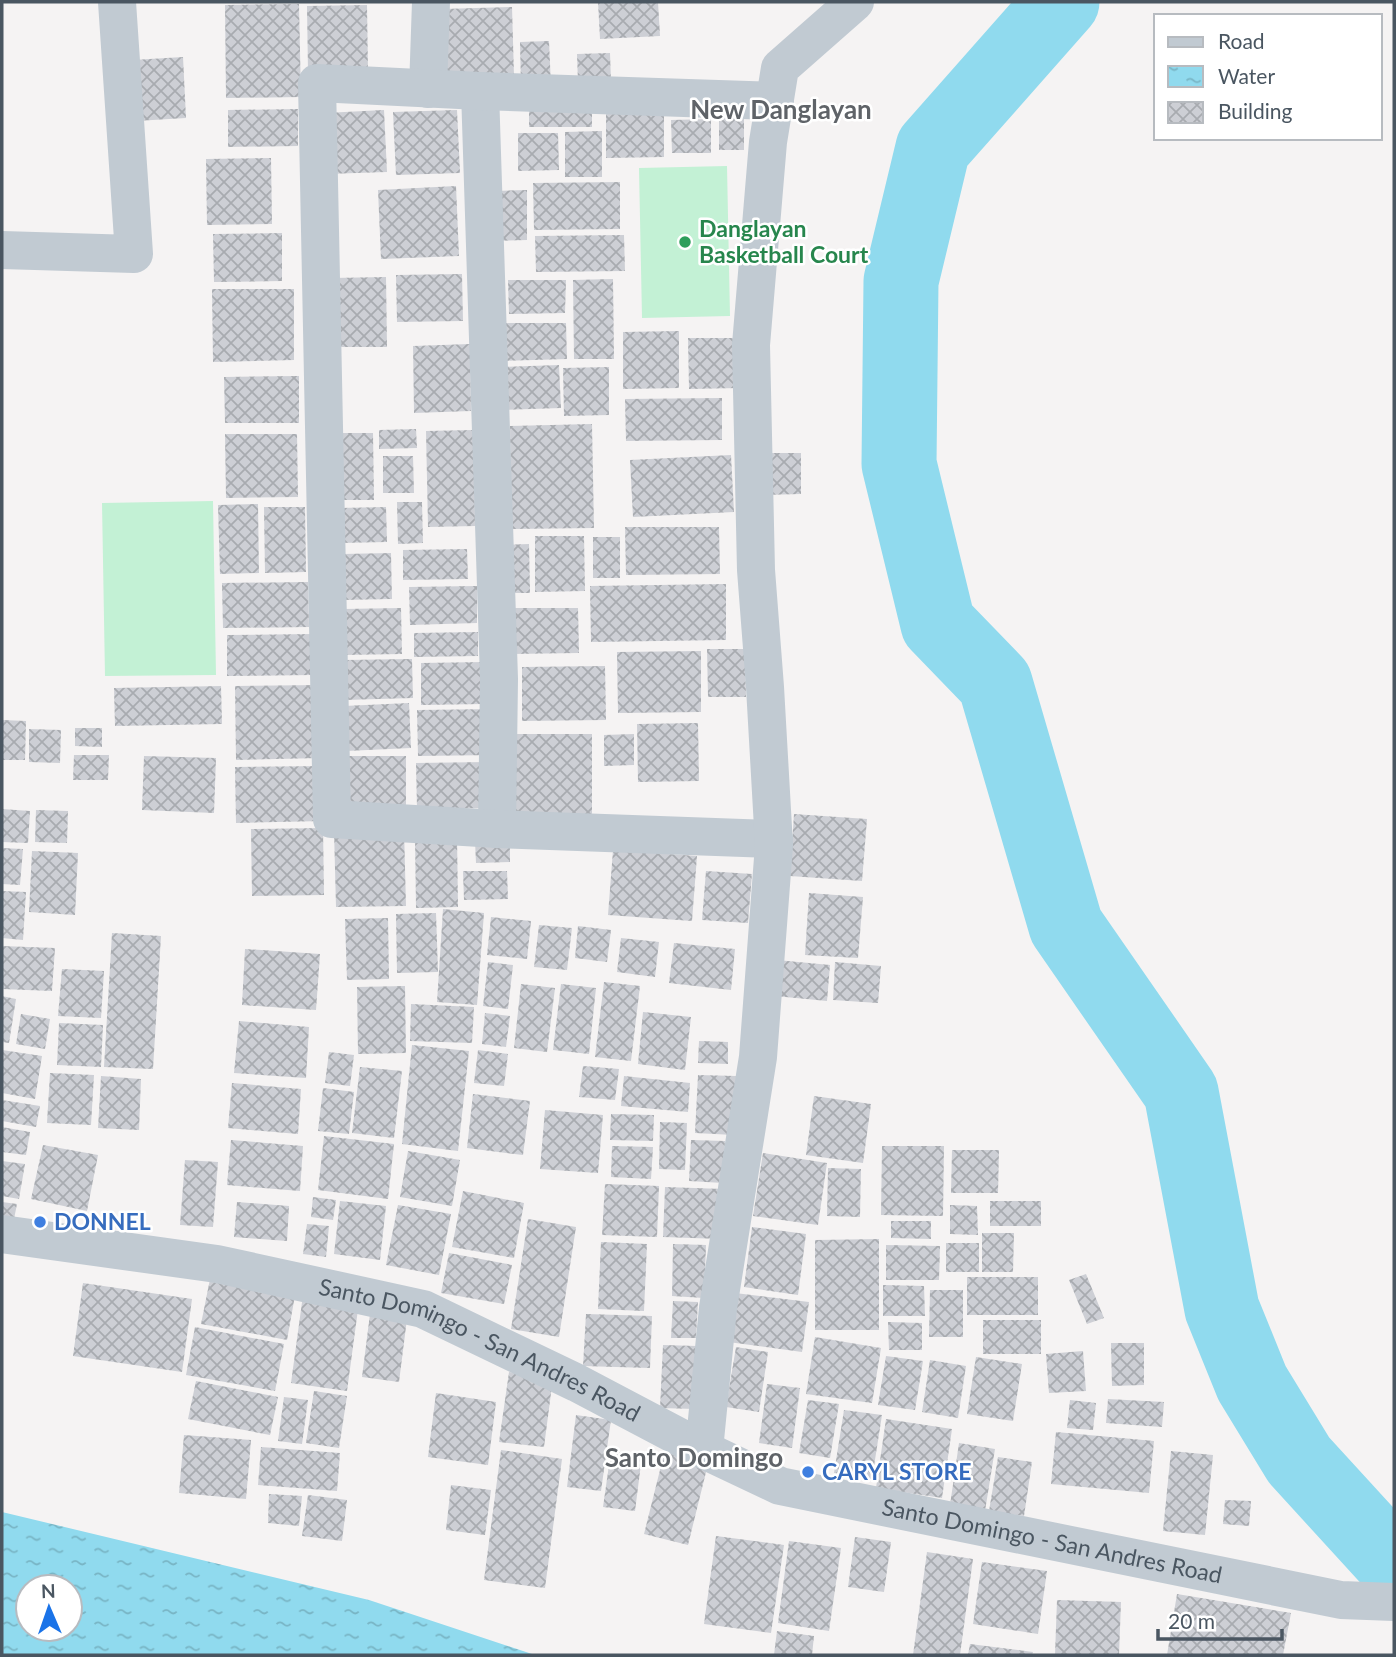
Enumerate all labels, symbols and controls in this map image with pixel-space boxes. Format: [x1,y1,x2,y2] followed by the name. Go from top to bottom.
[1154,14,1382,140] legend
[1218,28,1265,53] text: Road
[1218,63,1275,88] text: Water
[690,93,872,125] district label: New Danglayan
[1218,98,1293,123] text: Building
[699,214,869,268] place label: Danglayan Basketball Court
[677,234,693,250] marker: Danglayan Basketball Court
[54,1207,151,1235] place label: DONNEL
[32,1214,48,1230] marker: DONNEL
[317,1272,645,1427] street label: Santo Domingo - San Andres Road
[605,1441,783,1473] district label: Santo Domingo
[822,1457,971,1485] place label: CARYL STORE
[800,1464,816,1480] marker: CARYL STORE
[880,1492,1225,1588] street label: Santo Domingo - San Andres Road
[14,1573,84,1643] north arrow
[41,1579,56,1602] text: N
[1158,1598,1282,1642] scale bar
[1168,1608,1215,1633] text: 20 m

